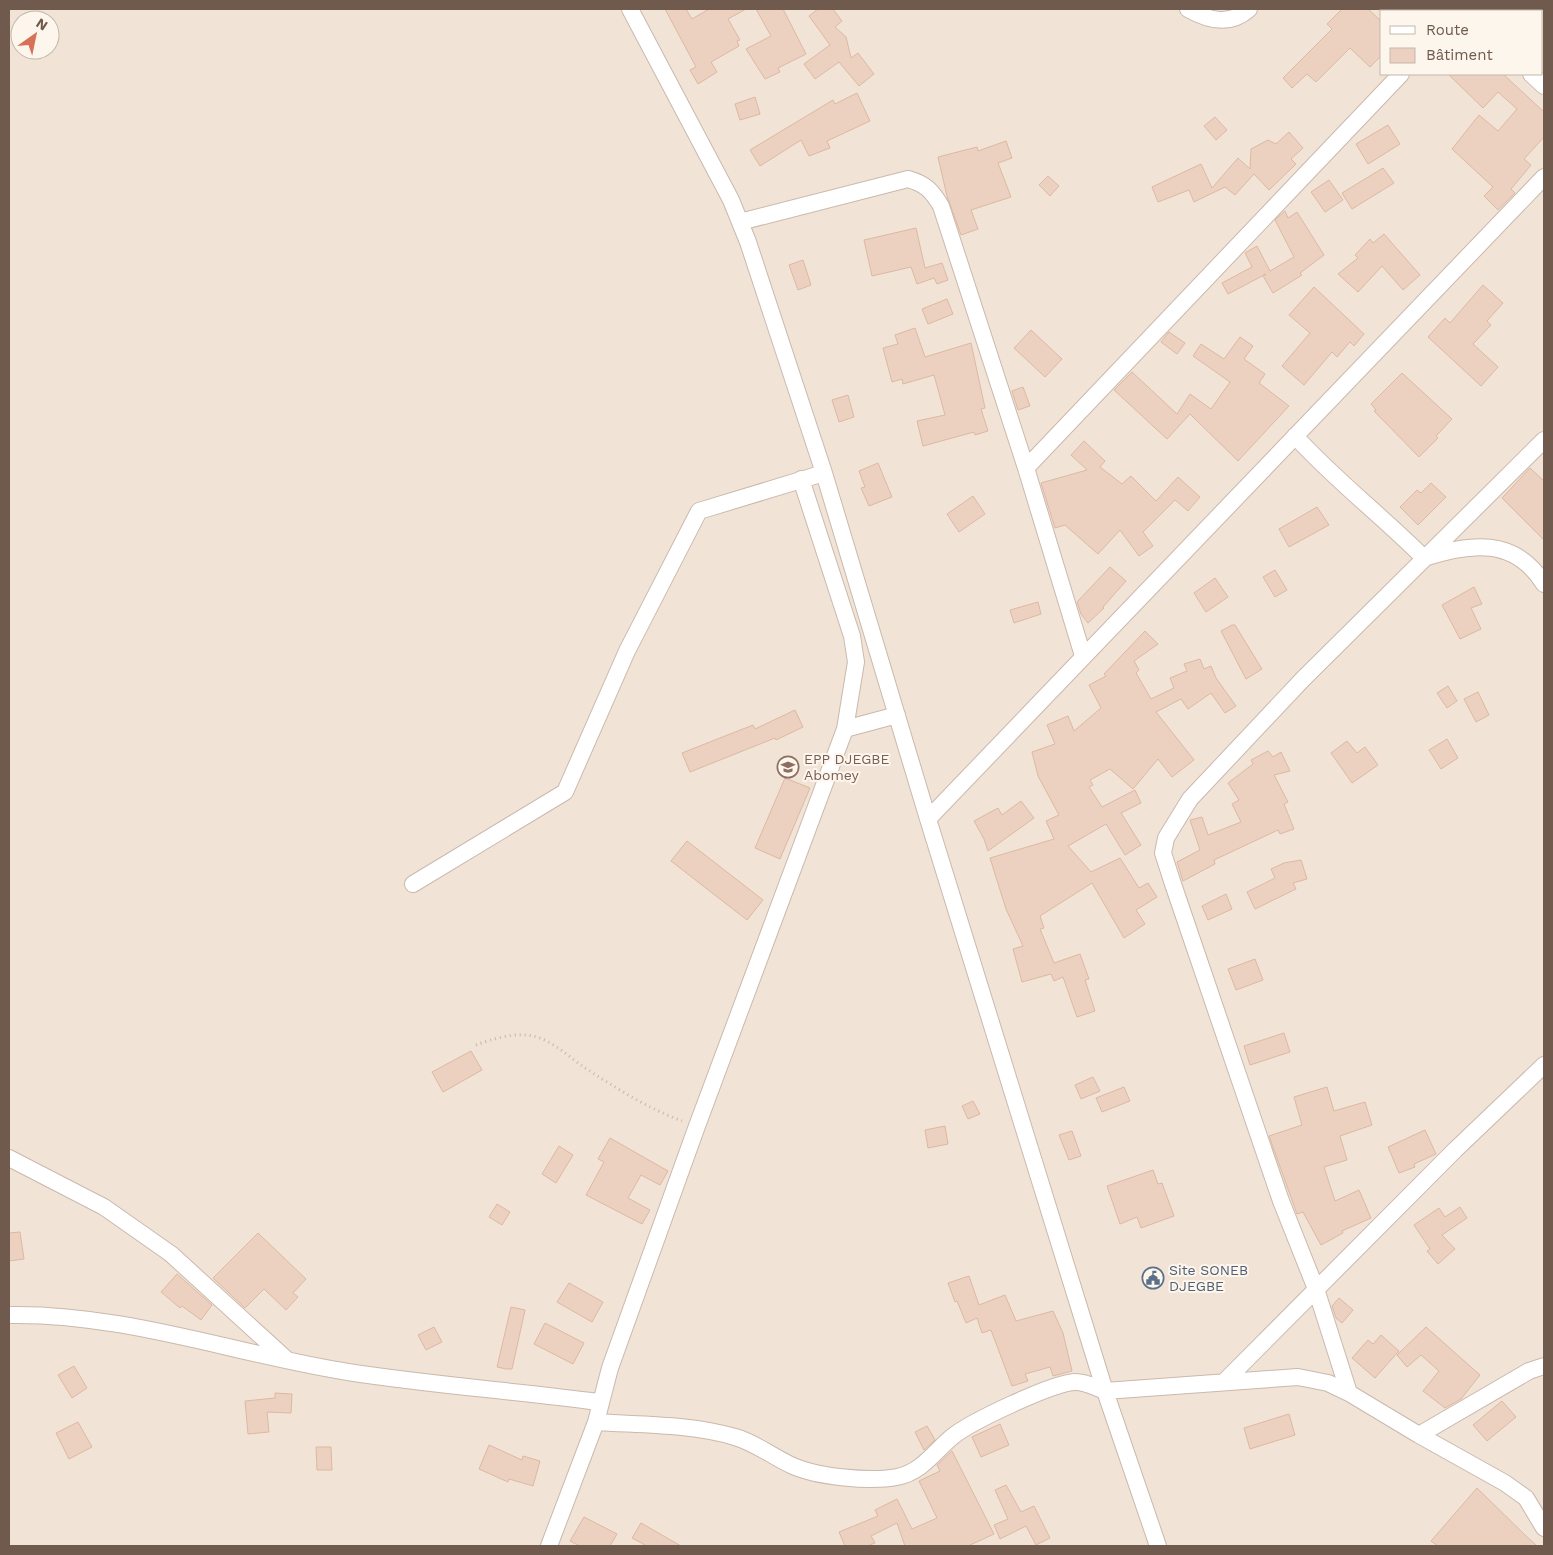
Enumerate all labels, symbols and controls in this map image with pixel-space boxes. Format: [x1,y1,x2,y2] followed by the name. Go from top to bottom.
[10,10,60,60] north arrow
[1380,10,1543,75] legend
[33,15,51,34] text: N
[1426,21,1469,39] text: Route
[1426,46,1493,64] text: Bâtiment
[804,751,889,783] place label: EPP DJEGBE Abomey
[776,755,800,779] school or university icon: EPP DJEGBE Abomey
[1169,1262,1248,1294] place label: Site SONEB DJEGBE
[1141,1266,1165,1290] public building icon: Site SONEB DJEGBE

